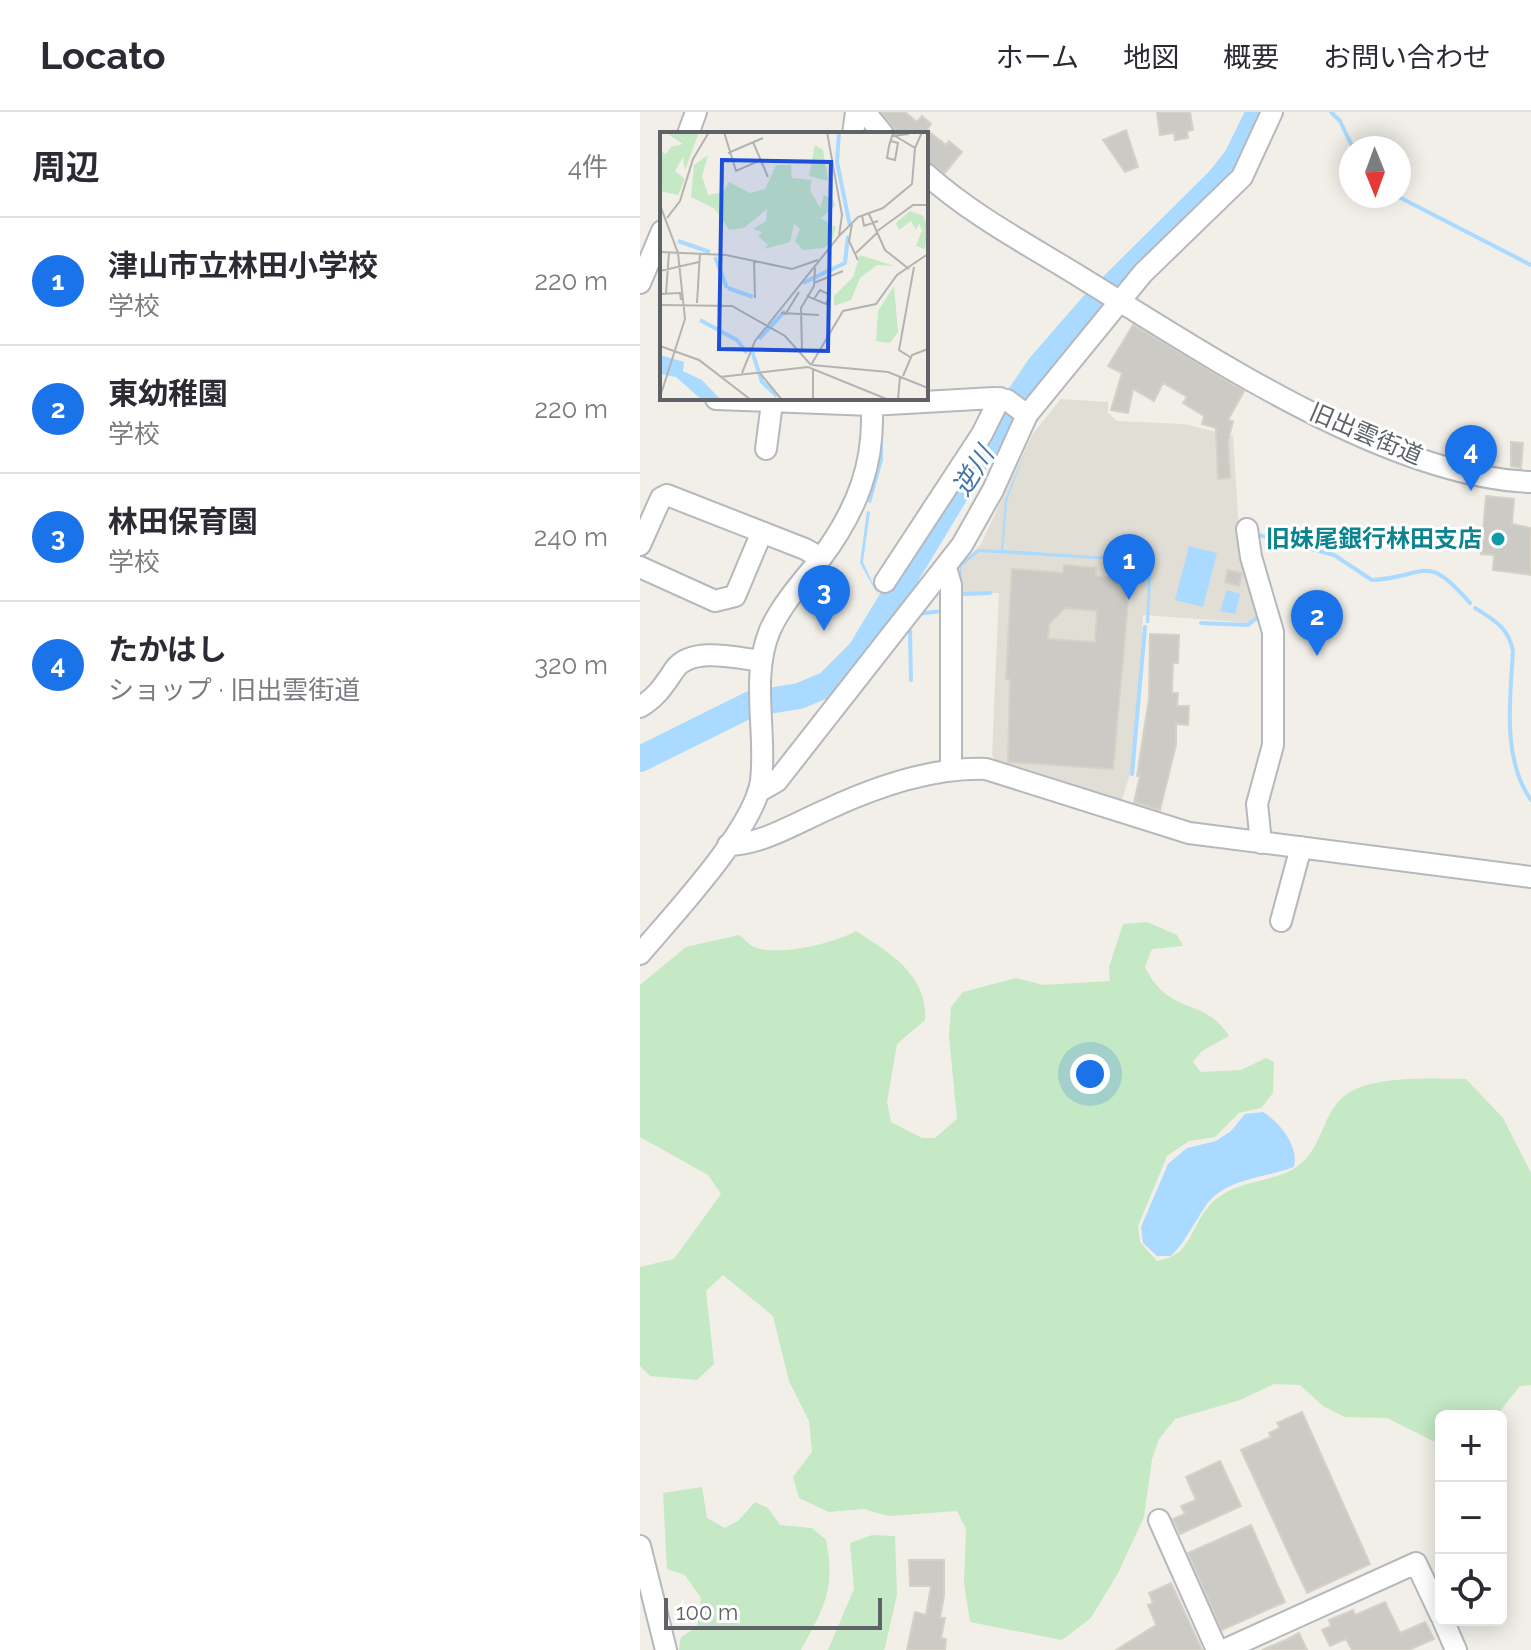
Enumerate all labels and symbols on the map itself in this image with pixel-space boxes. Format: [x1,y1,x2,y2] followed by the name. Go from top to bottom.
[660,132,928,400] inset map
[1339,136,1411,208] north arrow
[1305,397,1427,470] street label: 旧出雲街道
[1445,425,1497,491] pin: 4
[946,438,1001,501] water label: 逆川
[1266,524,1482,553] place label: 旧妹尾銀行林田支店
[1489,530,1507,548] marker: 旧妹尾銀行林田支店
[1103,534,1155,600] pin: 1
[798,565,850,631] pin: 3
[1291,590,1343,656] pin: 2
[1070,1054,1110,1094] your location
[664,1594,882,1630] scale bar

